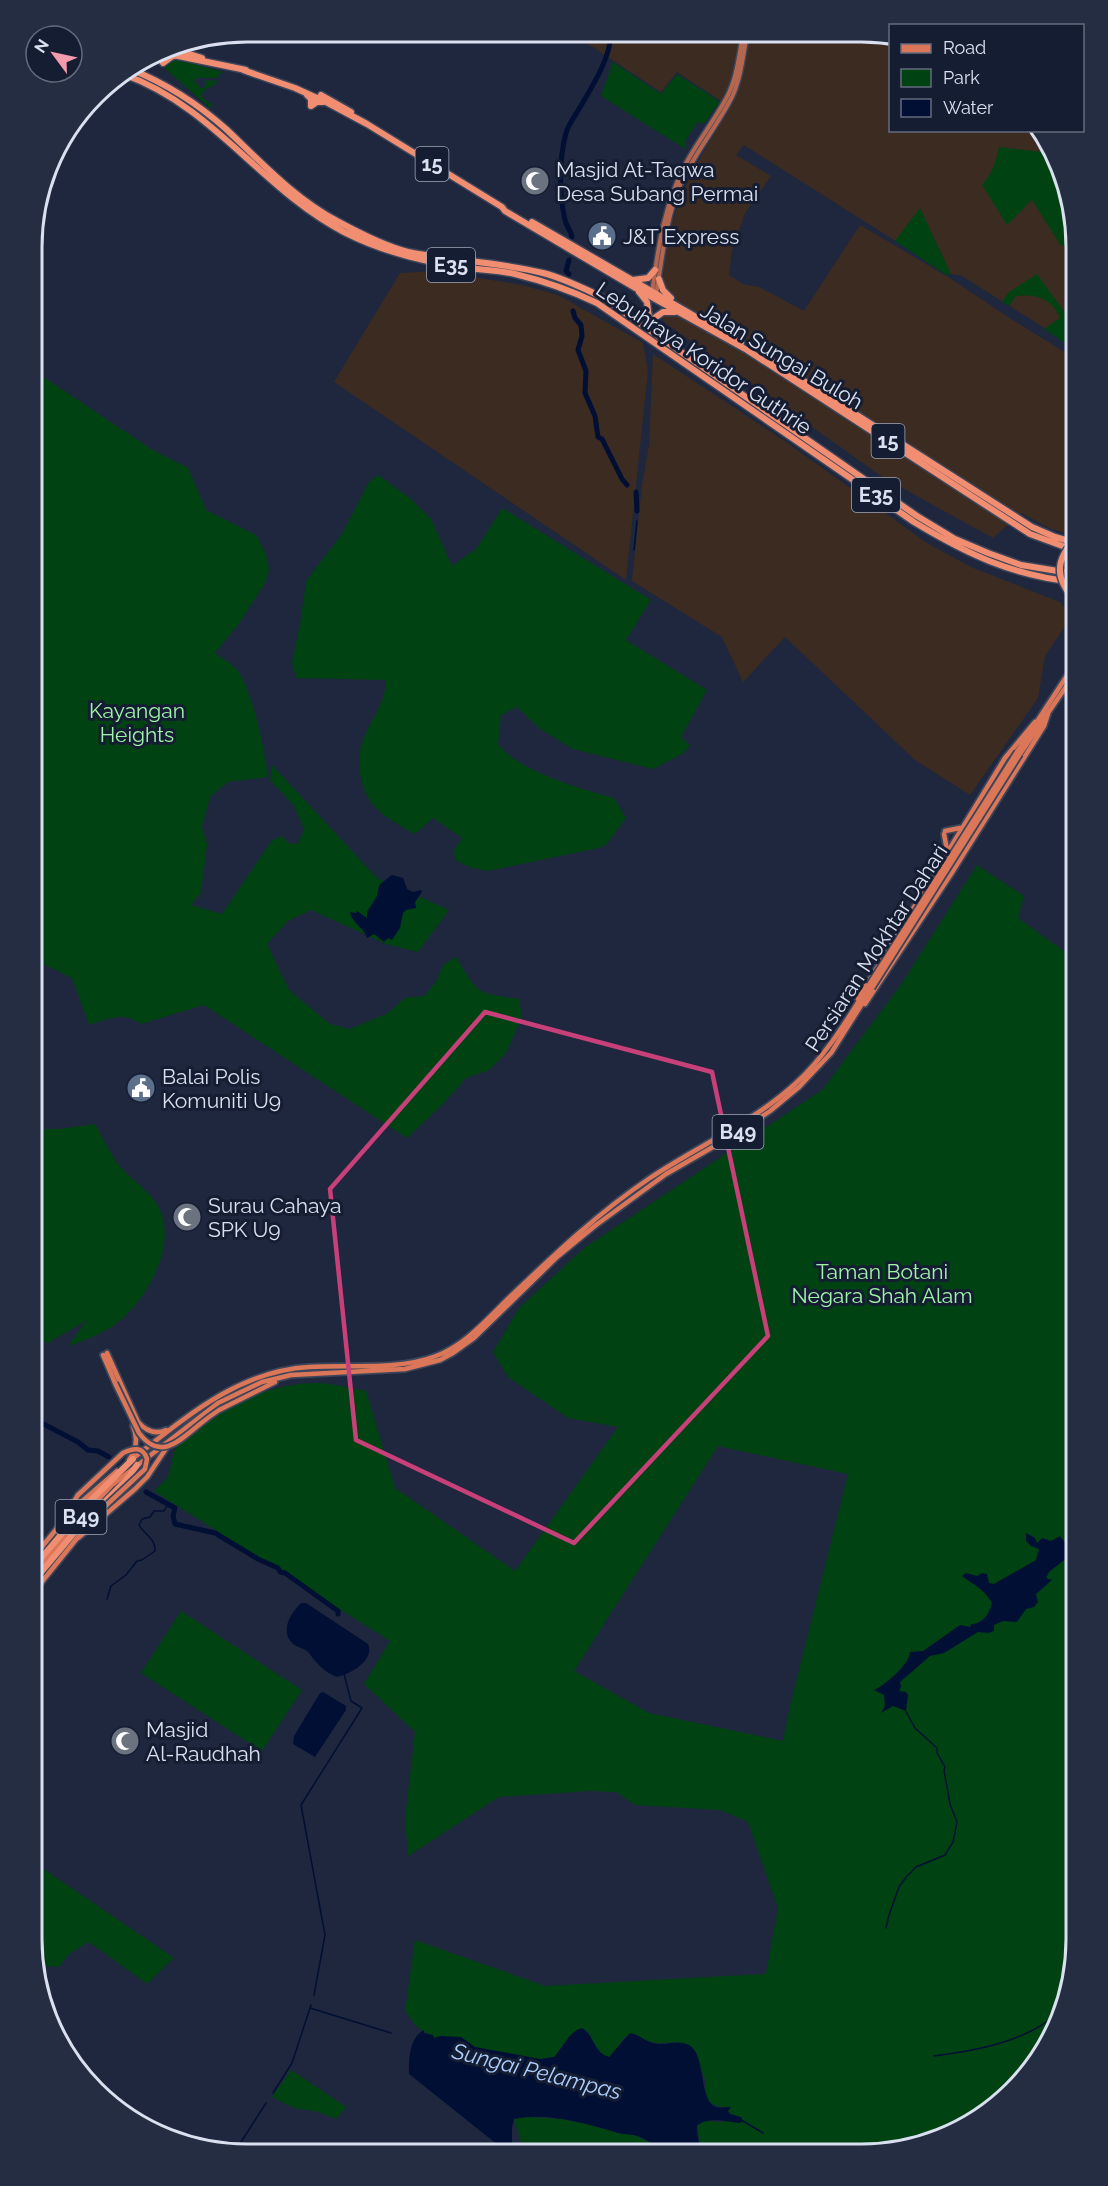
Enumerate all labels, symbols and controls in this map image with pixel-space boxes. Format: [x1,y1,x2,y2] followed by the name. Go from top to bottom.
[24,24,84,84] north arrow
[889,24,1084,132] legend
[31,36,53,56] text: N
[943,37,986,58] text: Road
[943,67,980,88] text: Park
[943,97,994,118] text: Water
[416,147,448,181] road number: 15
[556,157,758,206] place label: Masjid At-Taqwa Desa Subang Permai
[519,165,551,197] mosque icon: Masjid At-Taqwa Desa Subang Permai
[586,220,618,252] public building icon: J&T Express
[623,224,739,249] place label: J&T Express
[427,248,475,282] road number: E35
[592,276,816,440] street label: Lebuhraya Koridor Guthrie
[696,298,868,414] street label: Jalan Sungai Buloh
[872,424,904,458] road number: 15
[852,478,900,512] road number: E35
[89,698,185,747] park label: Kayangan Heights
[800,840,952,1056] street label: Persiaran Mokhtar Dahari
[162,1064,281,1113] place label: Balai Polis Komuniti U9
[125,1072,157,1104] public building icon: Balai Polis Komuniti U9
[712,1115,764,1149] road number: B49
[208,1193,342,1242] place label: Surau Cahaya SPK U9
[171,1201,203,1233] mosque icon: Surau Cahaya SPK U9
[792,1259,972,1308] park label: Taman Botani Negara Shah Alam
[56,1500,106,1534] road number: B49
[146,1717,261,1766] place label: Masjid Al-Raudhah
[109,1725,141,1757] mosque icon: Masjid Al-Raudhah
[449,2037,624,2105] water label: Sungai Pelampas

